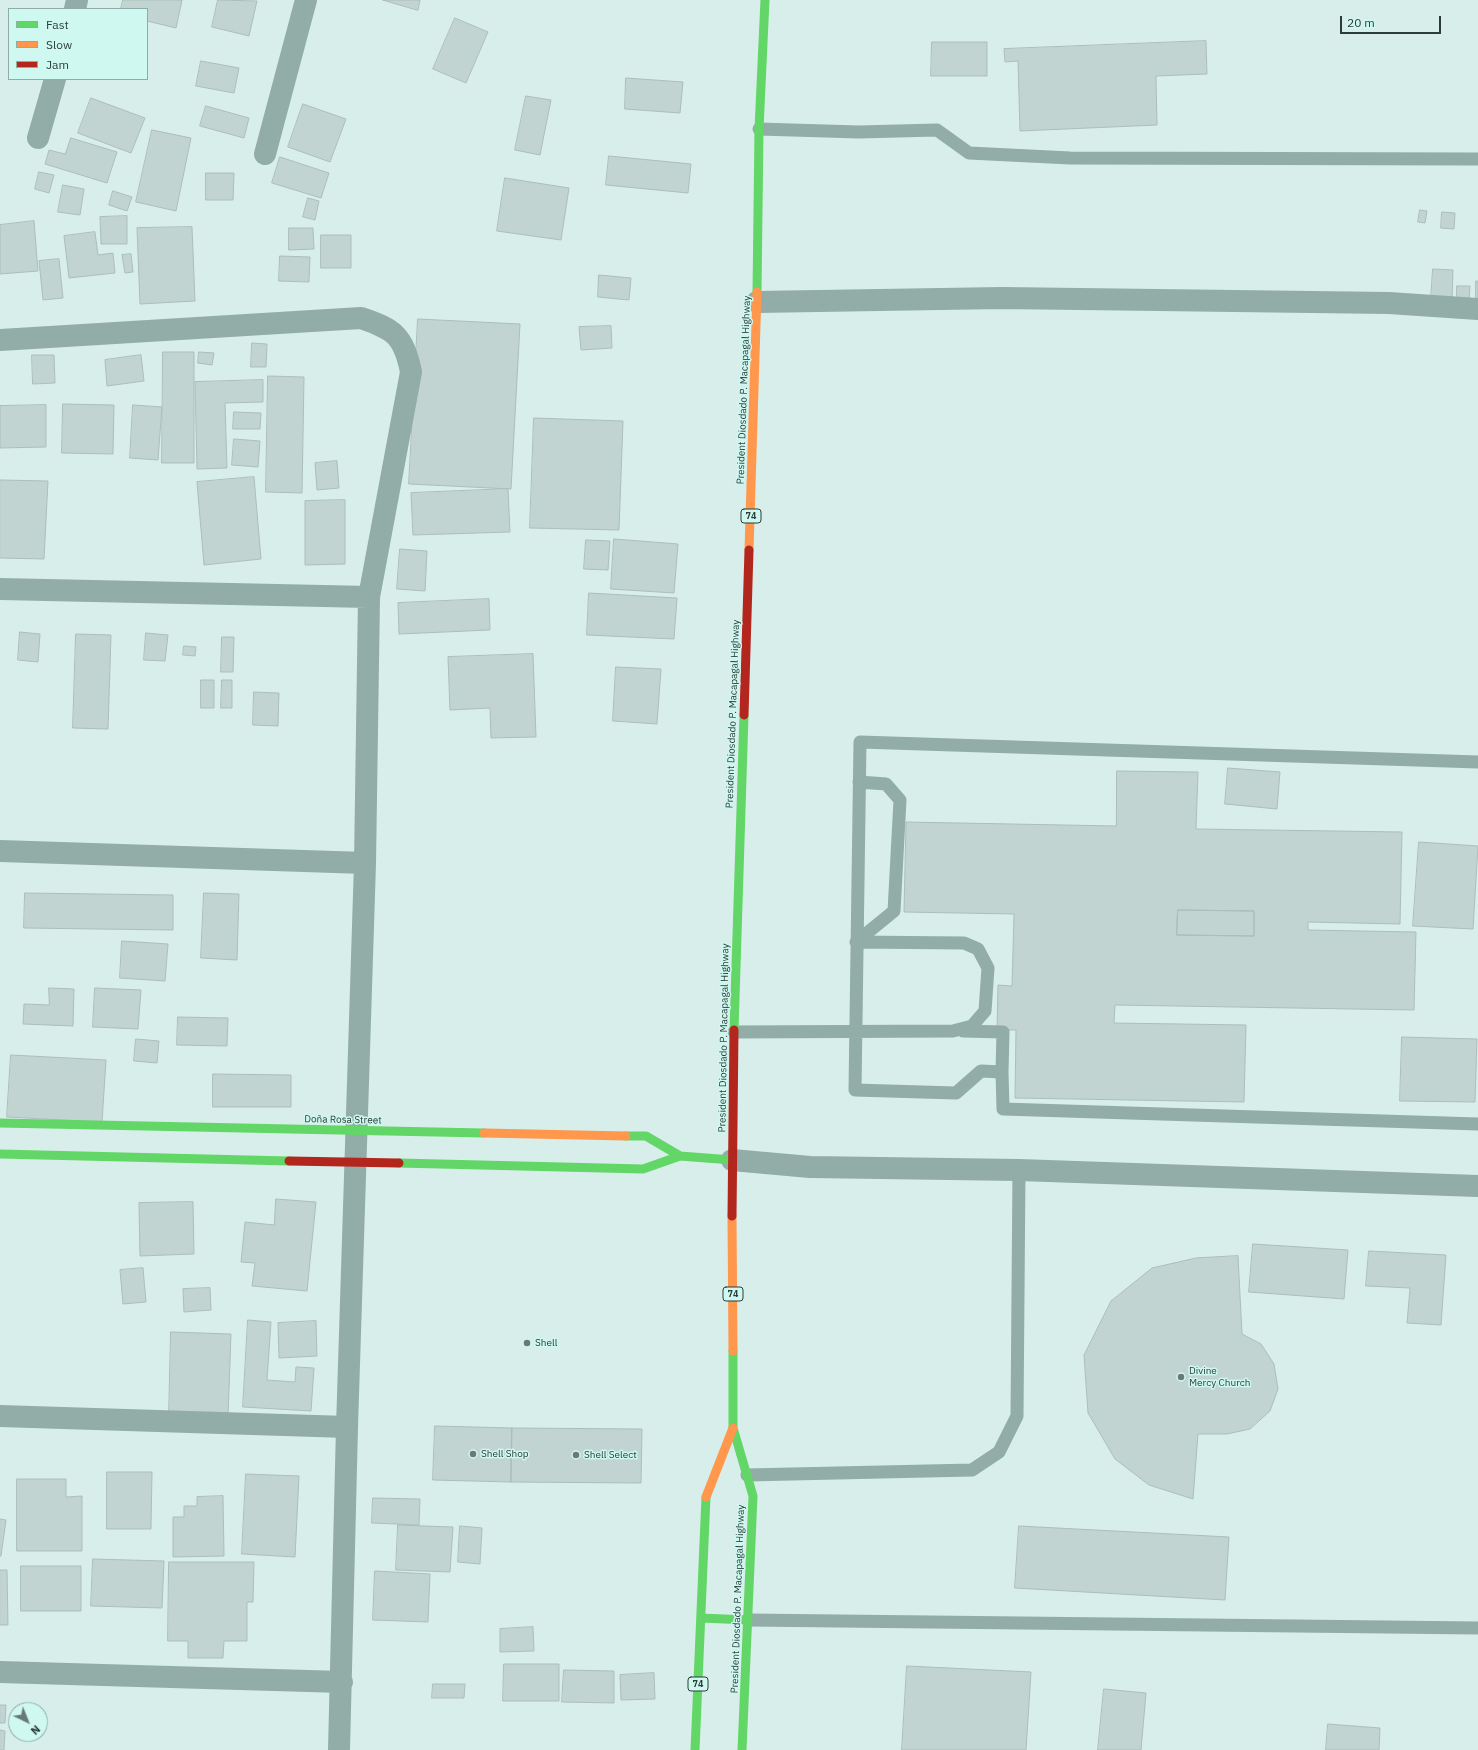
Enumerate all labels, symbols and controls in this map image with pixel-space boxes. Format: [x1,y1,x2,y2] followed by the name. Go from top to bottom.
[8,8,148,80] legend
[1342,8,1443,34] scale bar
[1347,15,1375,30] text: 20 m
[46,17,69,32] text: Fast
[46,37,72,52] text: Slow
[46,57,69,72] text: Jam
[735,295,753,485] street label: President Diosdado P. Macapagal Highway
[741,509,761,523] road number: 74
[724,619,742,809] street label: President Diosdado P. Macapagal Highway
[716,943,732,1133] street label: President Diosdado P. Macapagal Highway
[304,1113,382,1127] street label: Doña Rosa Street
[723,1287,743,1301] road number: 74
[535,1337,557,1349] place label: Shell
[522,1338,532,1348] marker: Shell
[1189,1365,1251,1388] place label: Divine Mercy Church
[1176,1372,1186,1382] marker: Divine Mercy Church
[481,1448,529,1460] place label: Shell Shop
[468,1449,478,1459] marker: Shell Shop
[584,1449,637,1461] place label: Shell Select
[571,1450,581,1460] marker: Shell Select
[729,1504,747,1694] street label: President Diosdado P. Macapagal Highway
[688,1677,708,1691] road number: 74
[8,1702,48,1742] north arrow
[28,1722,43,1738] text: N

